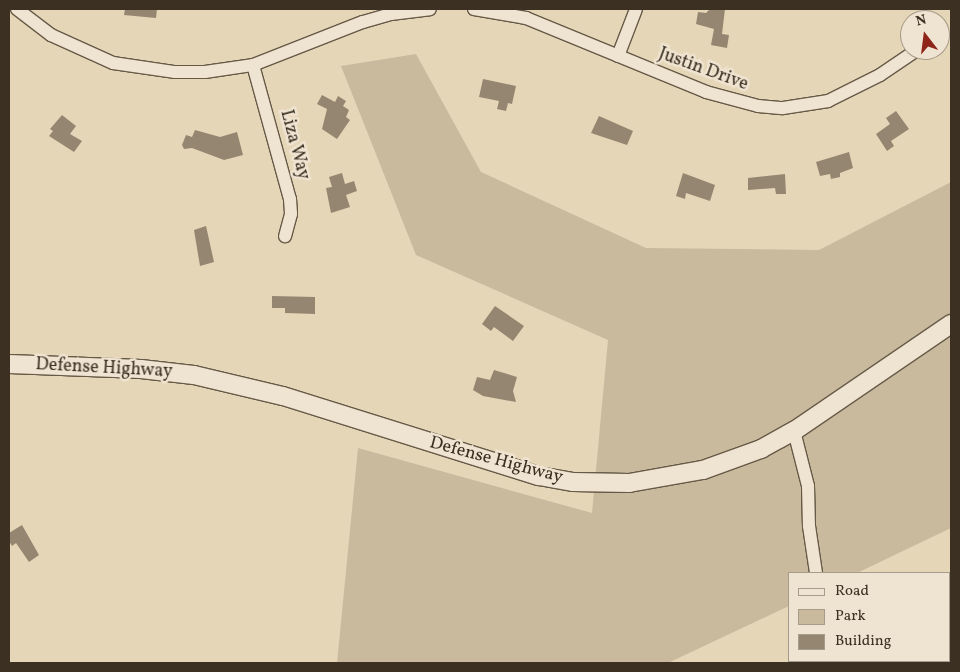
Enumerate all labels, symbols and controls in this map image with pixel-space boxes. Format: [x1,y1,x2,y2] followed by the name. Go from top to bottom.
[900,10,950,60] north arrow
[914,11,929,31] text: N
[655,44,751,96] street label: Justin Drive
[274,107,314,183] street label: Liza Way
[35,355,173,383] street label: Defense Highway
[427,433,565,489] street label: Defense Highway
[788,572,950,662] legend
[835,581,869,602] text: Road
[835,606,866,627] text: Park
[835,631,891,652] text: Building

